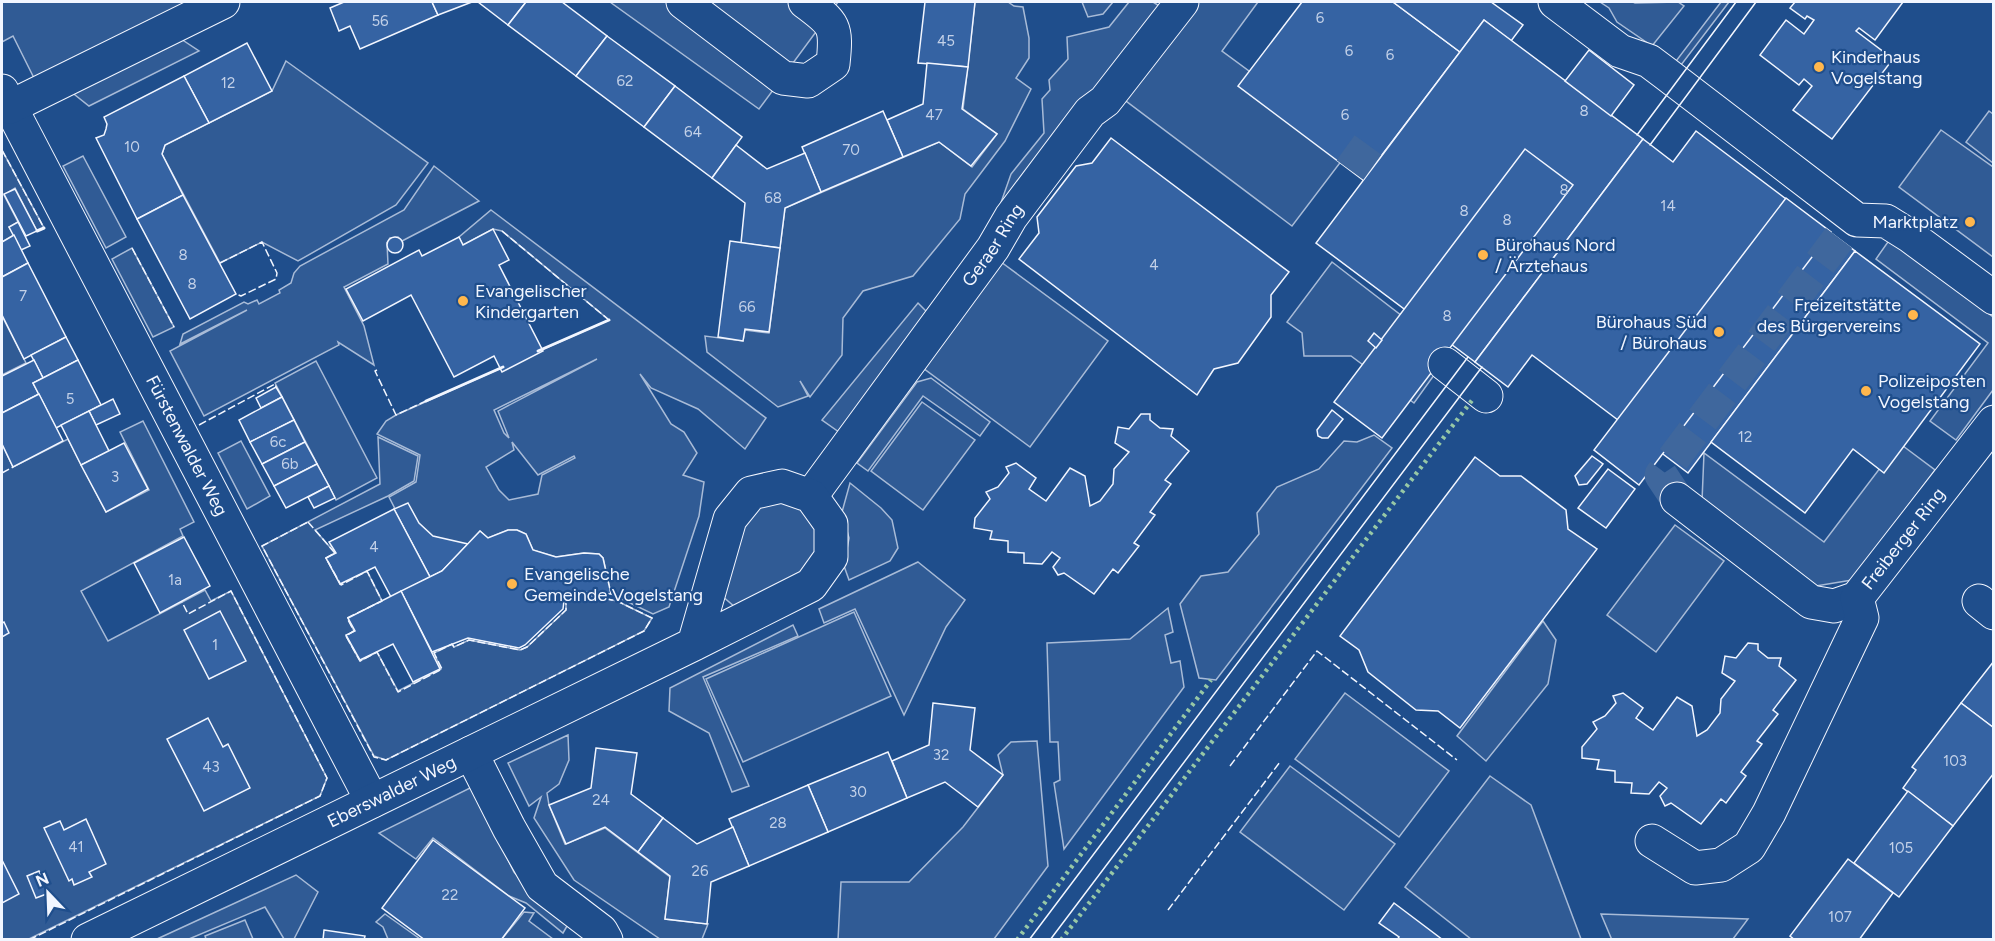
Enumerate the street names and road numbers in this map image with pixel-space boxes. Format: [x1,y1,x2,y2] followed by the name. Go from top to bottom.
[957,199,1028,291] street label: Geraer Ring
[141,372,233,520] street label: Fürstenwalder Weg
[1857,483,1950,594] street label: Freiberger Ring
[324,751,460,832] street label: Eberswalder Weg

